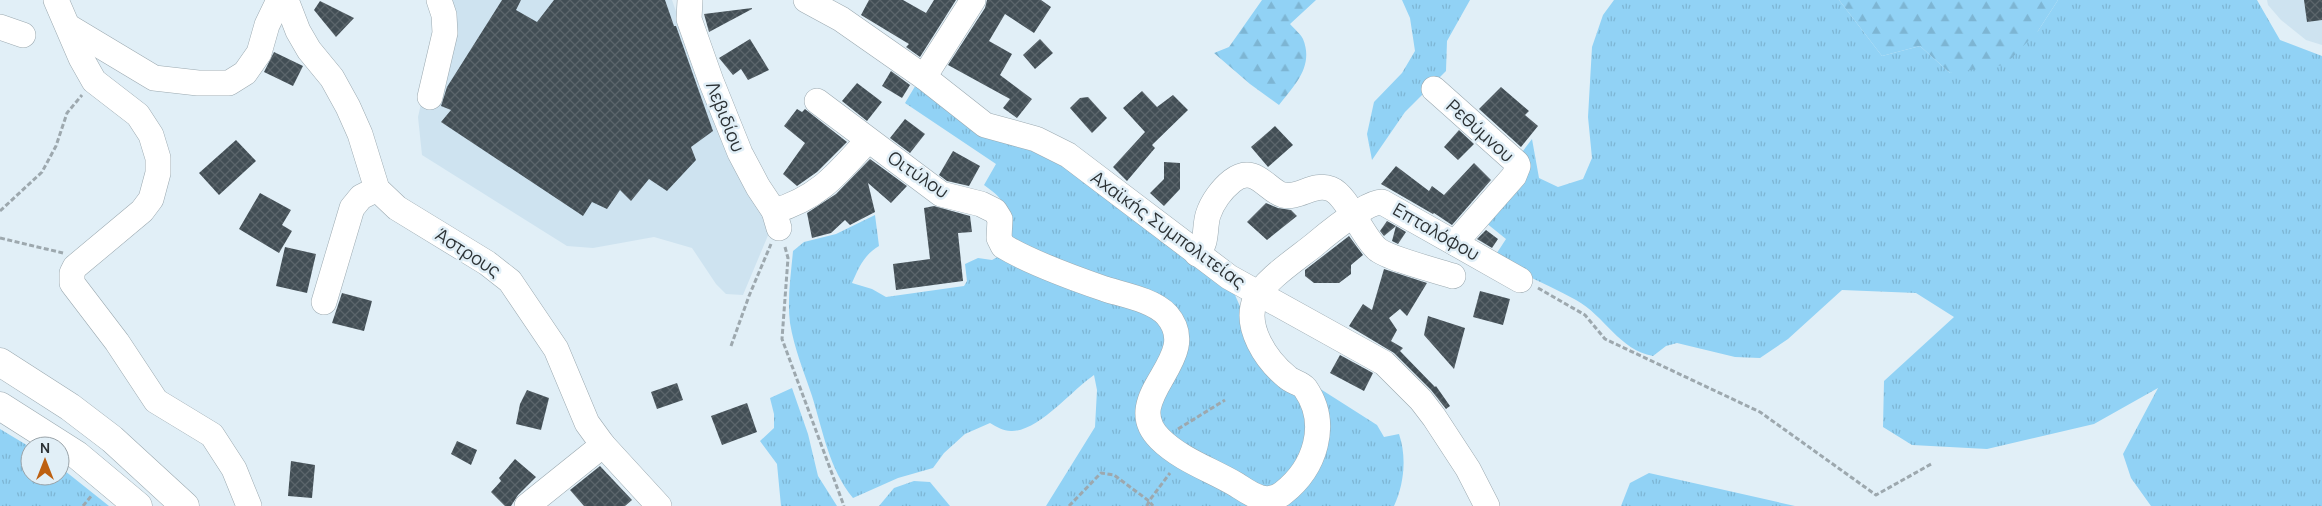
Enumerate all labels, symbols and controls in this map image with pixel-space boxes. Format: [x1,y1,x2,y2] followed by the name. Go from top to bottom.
[701,78,751,155] street label: Λεβιδίου
[1442,94,1520,167] street label: Ρεθύμνου
[883,145,954,203] street label: Οιτύλου
[1087,165,1251,293] street label: Αχαϊκής Συμπολιτείας
[1389,197,1484,266] street label: Επταλόφου
[431,222,506,282] street label: Άστρους
[20,436,70,486] north arrow
[40,438,50,457] text: N

